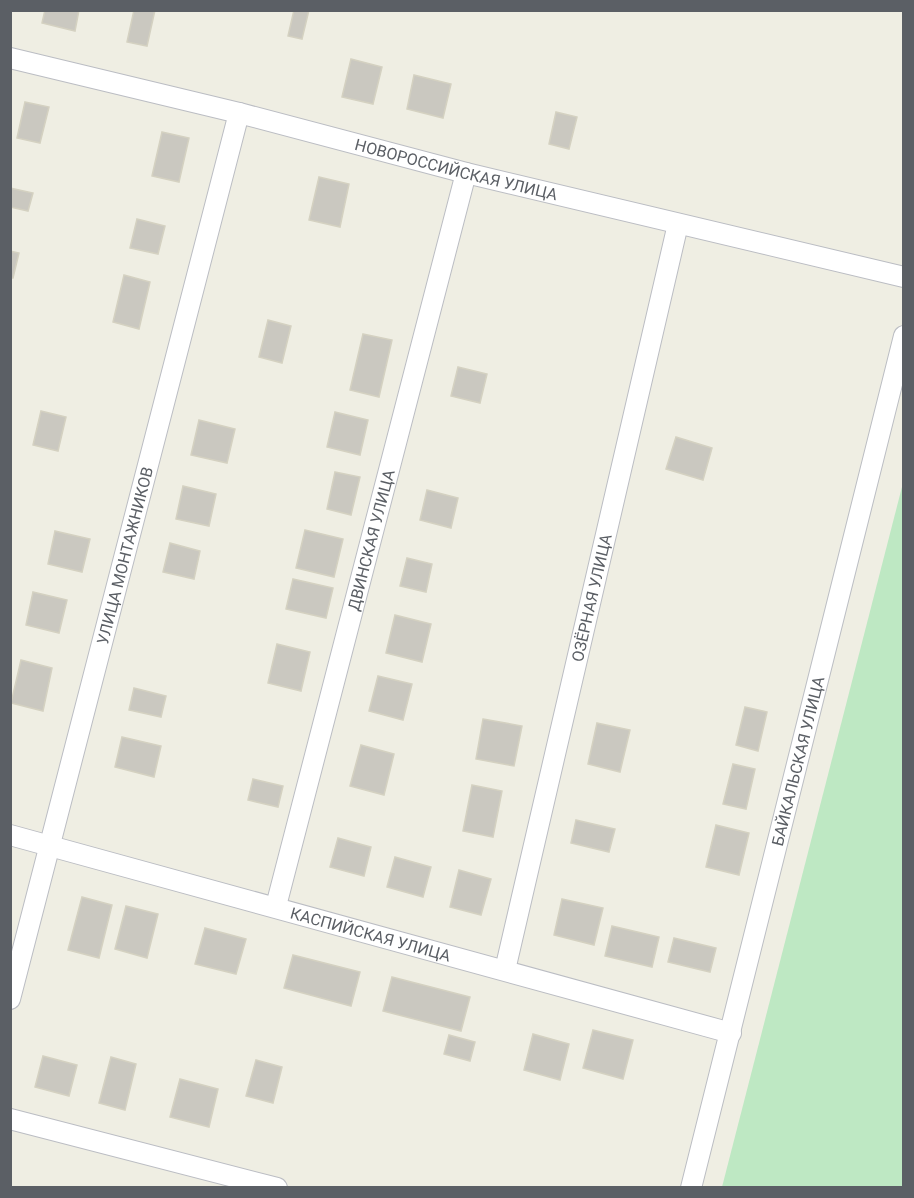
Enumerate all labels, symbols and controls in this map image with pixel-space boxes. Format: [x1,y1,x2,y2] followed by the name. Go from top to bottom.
[353,135,560,204] street label: НОВОРОССИЙСКАЯ УЛИЦА
[93,465,157,646] street label: УЛИЦА МОНТАЖНИКОВ
[343,467,398,613] street label: ДВИНСКАЯ УЛИЦА
[567,532,615,664] street label: ОЗЁРНАЯ УЛИЦА
[767,674,828,848] street label: БАЙКАЛЬСКАЯ УЛИЦА
[288,903,453,965] street label: КАСПИЙСКАЯ УЛИЦА

